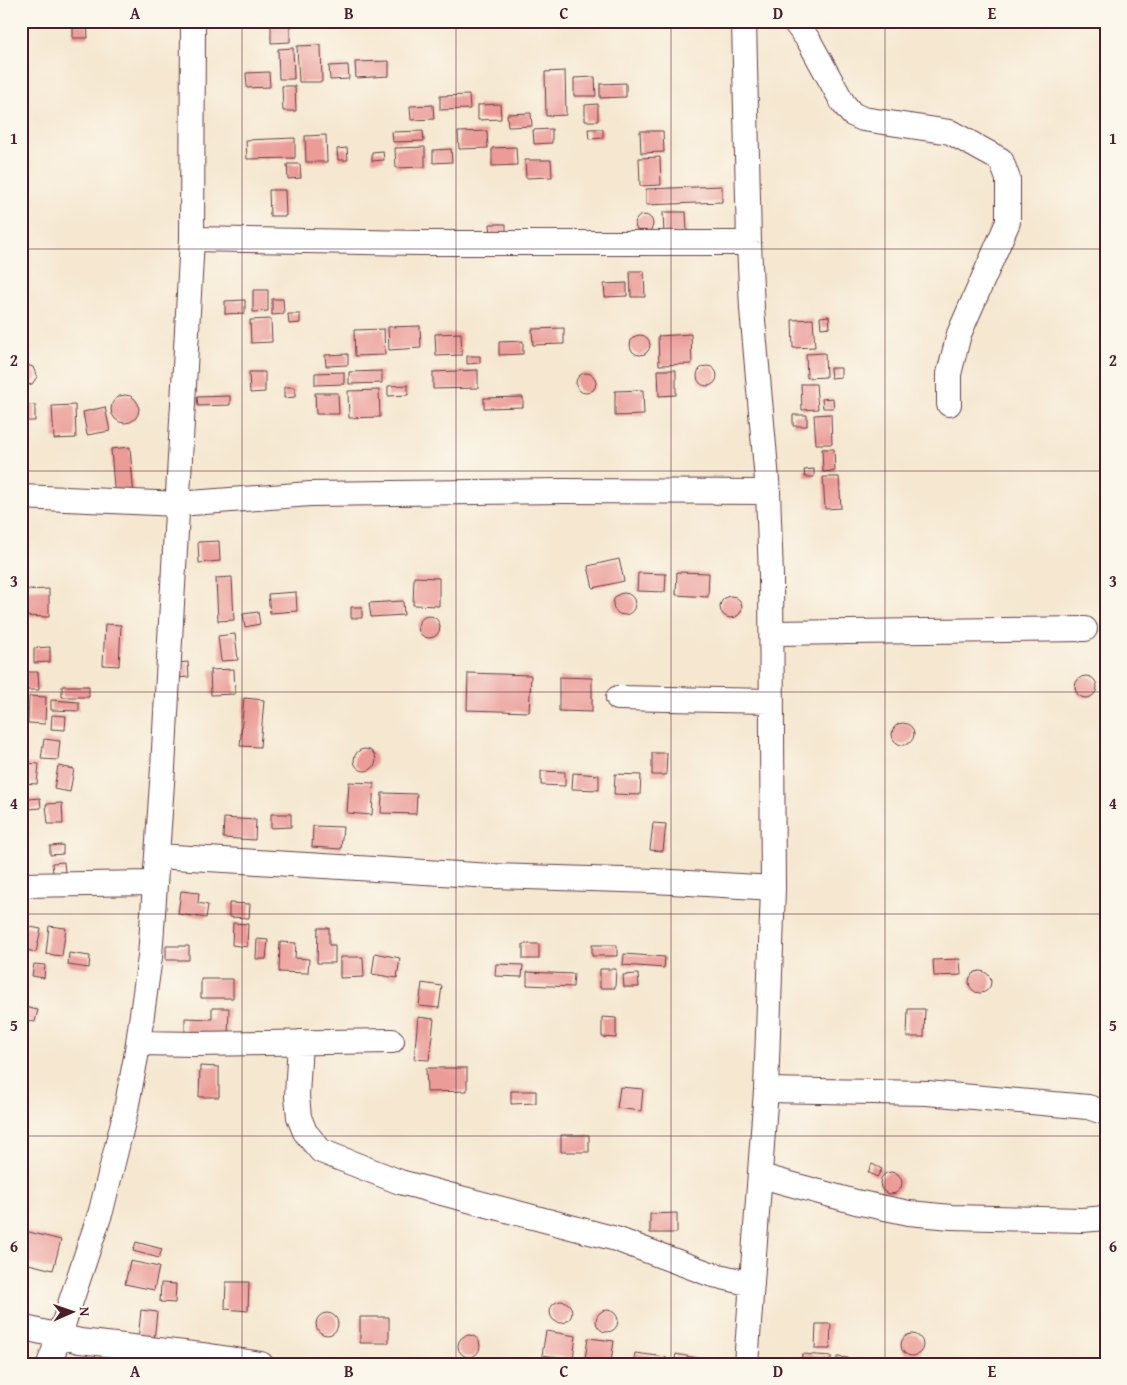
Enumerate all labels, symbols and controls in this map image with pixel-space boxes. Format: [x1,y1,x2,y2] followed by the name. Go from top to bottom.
[130,1,141,25] text: A
[344,1,354,25] text: B
[559,1,569,25] text: C
[773,1,783,25] text: D
[988,1,997,25] text: E
[10,126,18,150] text: 1
[1109,126,1117,150] text: 1
[10,348,18,372] text: 2
[1109,348,1117,372] text: 2
[10,569,18,593] text: 3
[1109,569,1117,593] text: 3
[10,791,18,815] text: 4
[1109,791,1117,815] text: 4
[10,1013,18,1037] text: 5
[1109,1013,1117,1037] text: 5
[10,1234,18,1258] text: 6
[1109,1234,1117,1258] text: 6
[48,1288,98,1338] north arrow
[75,1307,95,1317] text: N
[130,1359,141,1383] text: A
[344,1359,354,1383] text: B
[559,1359,569,1383] text: C
[773,1359,783,1383] text: D
[988,1359,997,1383] text: E

